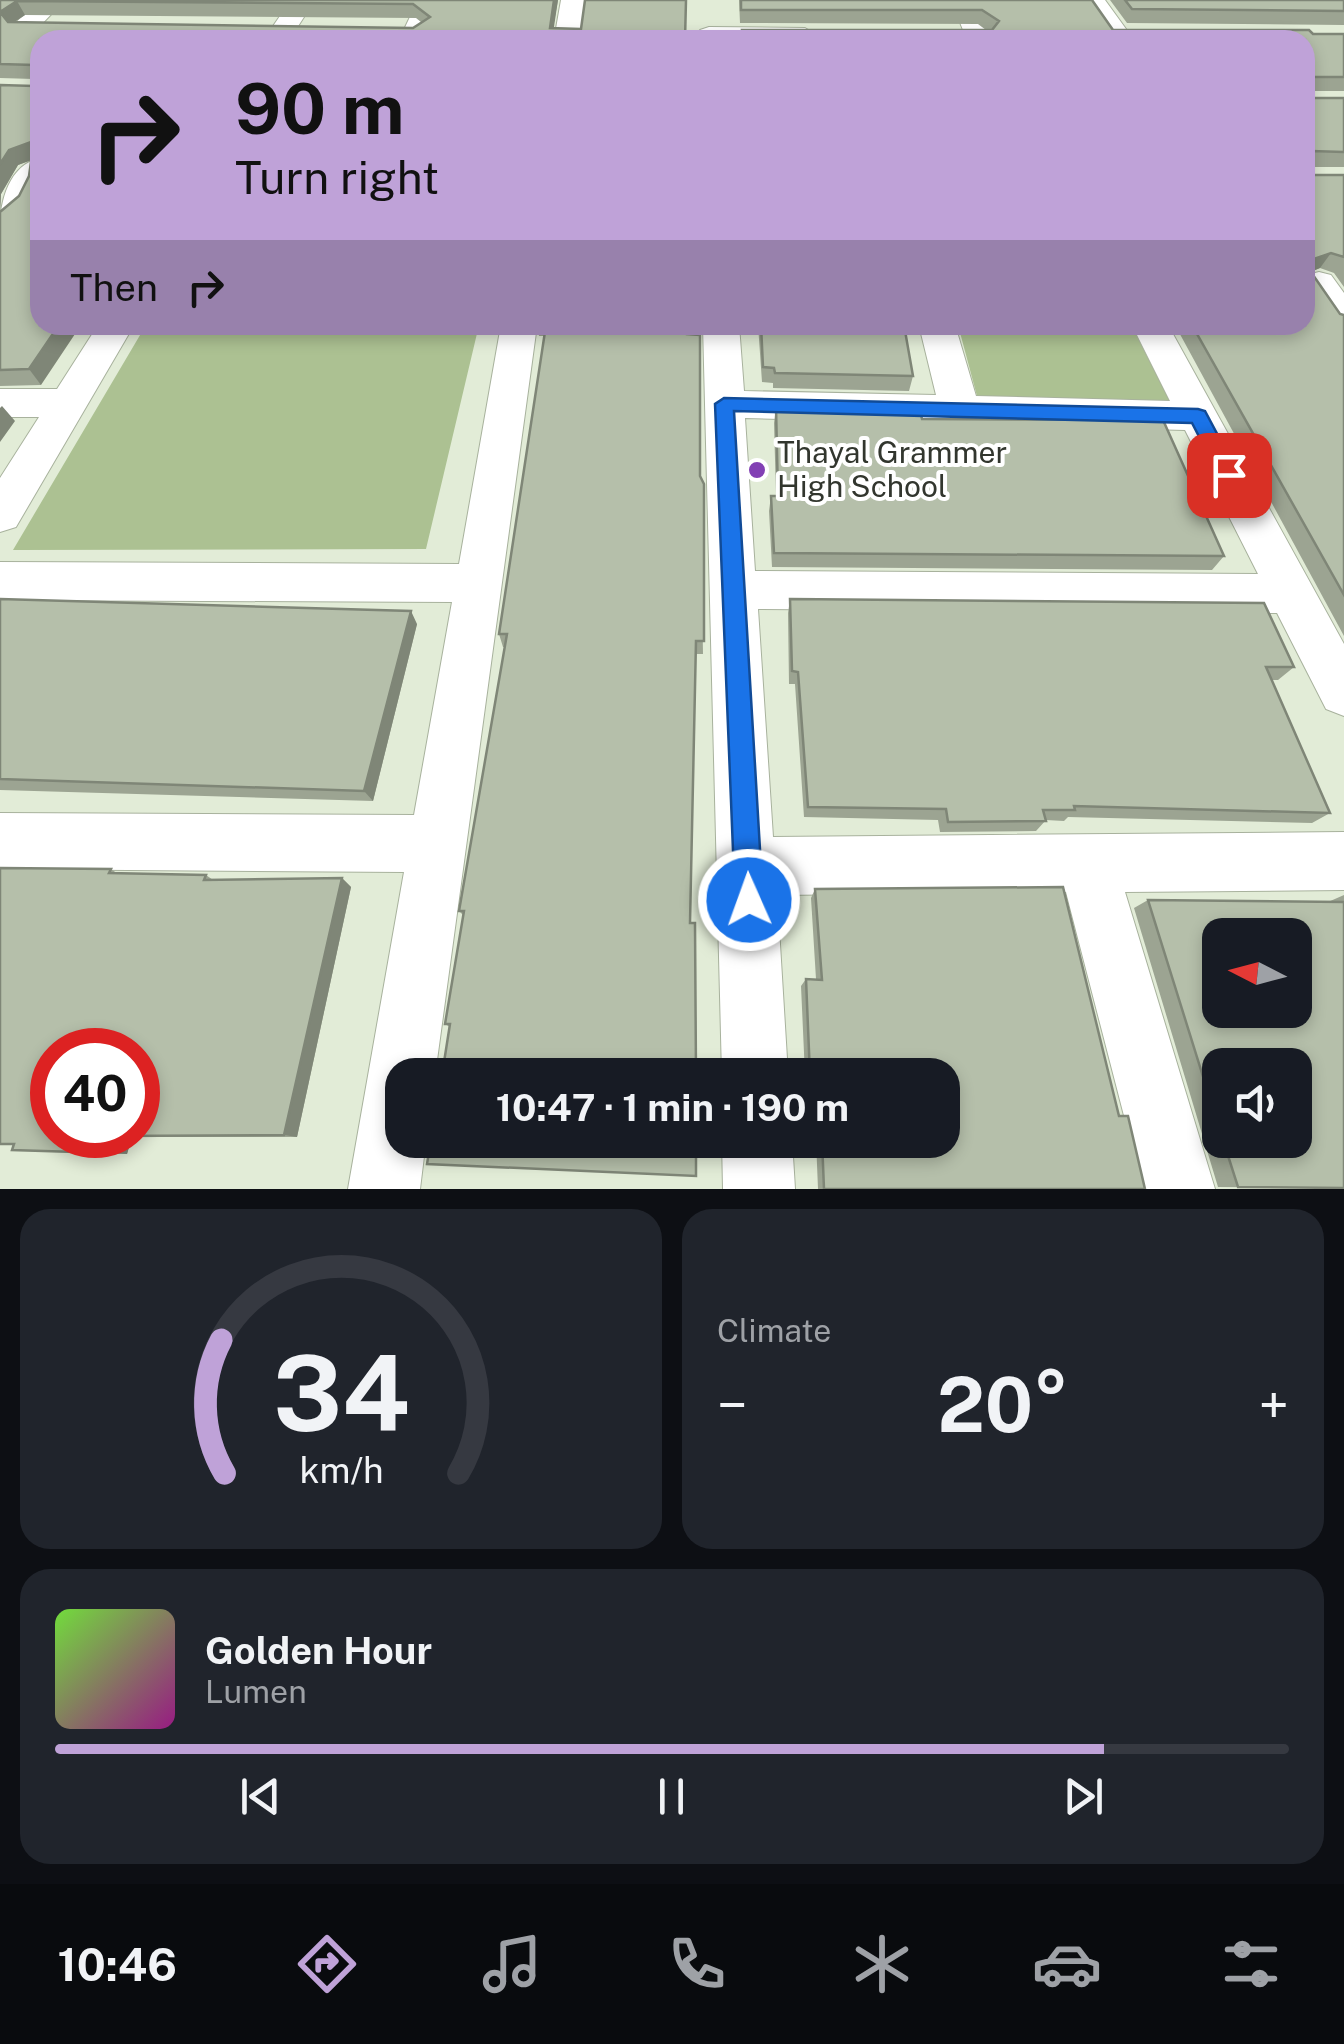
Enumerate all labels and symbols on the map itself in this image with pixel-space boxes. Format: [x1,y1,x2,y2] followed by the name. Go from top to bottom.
[1187,433,1272,518] pin
[777,434,1007,504] place label: Thayal Grammer High School
[746,459,768,481] marker: Thayal Grammer High School
[697,848,801,952] position arrow
[1202,918,1312,1028] north arrow
[30,1028,160,1158] speed limit sign: 40

